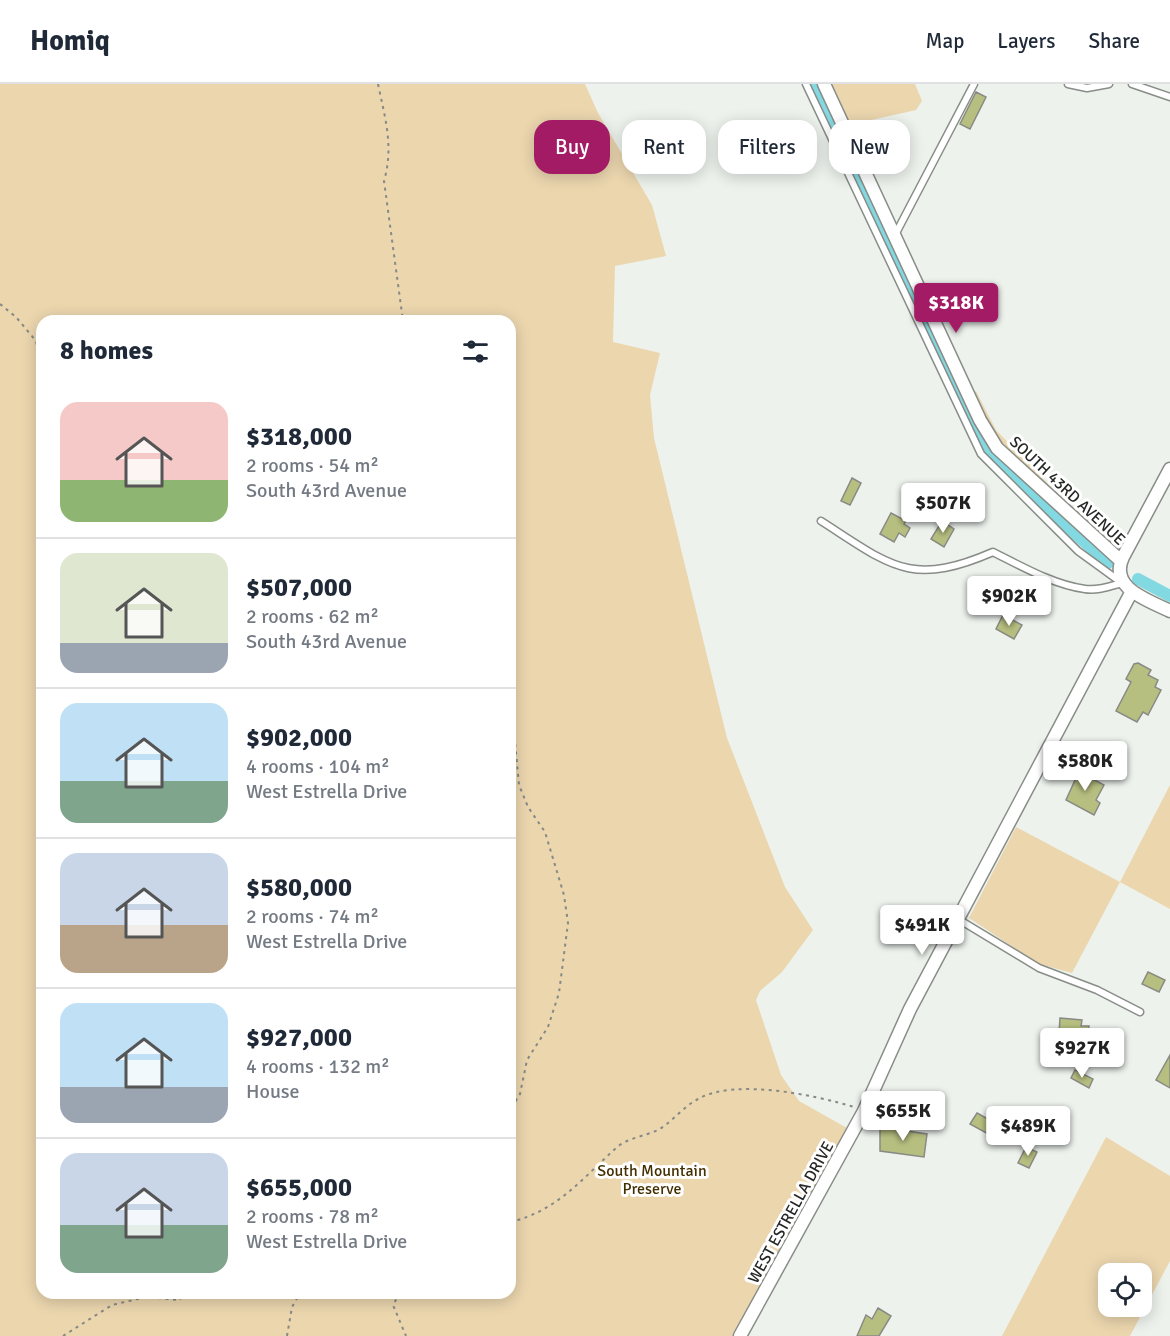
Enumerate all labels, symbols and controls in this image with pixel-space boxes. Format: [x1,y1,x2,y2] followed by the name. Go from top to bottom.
[30,24,110,58] text: Homiq
[926,28,964,54] text: Map
[997,28,1055,54] text: Layers
[1088,28,1140,54] text: Share
[534,120,610,174] chip: Buy
[622,120,706,174] chip: Rent
[718,120,817,174] chip: Filters
[829,120,910,174] chip: New
[914,283,998,334] pin: $318K
[928,290,984,315] text: $318K
[60,335,153,367] text: 8 homes
[459,335,492,368] icon: filters
[246,421,352,453] text: $318,000
[108,426,180,498] icon: home
[1005,432,1129,549] street label: SOUTH 43RD AVENUE
[246,453,379,478] text: 2 rooms · 54 m²
[246,478,407,503] text: South 43rd Avenue
[901,483,985,534] pin: $507K
[915,490,971,515] text: $507K
[246,572,352,604] text: $507,000
[967,576,1051,627] pin: $902K
[108,577,180,649] icon: home
[981,583,1037,608] text: $902K
[246,604,379,629] text: 2 rooms · 62 m²
[246,629,407,654] text: South 43rd Avenue
[246,722,352,754] text: $902,000
[108,727,180,799] icon: home
[1043,741,1127,792] pin: $580K
[1057,748,1113,773] text: $580K
[246,754,390,779] text: 4 rooms · 104 m²
[246,779,407,804] text: West Estrella Drive
[246,872,352,904] text: $580,000
[108,877,180,949] icon: home
[246,904,379,929] text: 2 rooms · 74 m²
[880,905,964,956] pin: $491K
[894,912,950,937] text: $491K
[246,929,407,954] text: West Estrella Drive
[246,1022,352,1054] text: $927,000
[108,1027,180,1099] icon: home
[1040,1028,1124,1079] pin: $927K
[1054,1035,1110,1060] text: $927K
[246,1054,390,1079] text: 4 rooms · 132 m²
[246,1079,300,1104] text: House
[861,1091,945,1142] pin: $655K
[875,1098,931,1123] text: $655K
[986,1106,1070,1157] pin: $489K
[1000,1113,1056,1138] text: $489K
[744,1138,838,1287] street label: WEST ESTRELLA DRIVE
[597,1161,707,1199] park label: South Mountain Preserve
[246,1172,352,1204] text: $655,000
[108,1177,180,1249] icon: home
[246,1204,379,1229] text: 2 rooms · 78 m²
[246,1229,407,1254] text: West Estrella Drive
[1098,1263,1152,1317] map controls
[1098,1263,1152,1317] button: locate

